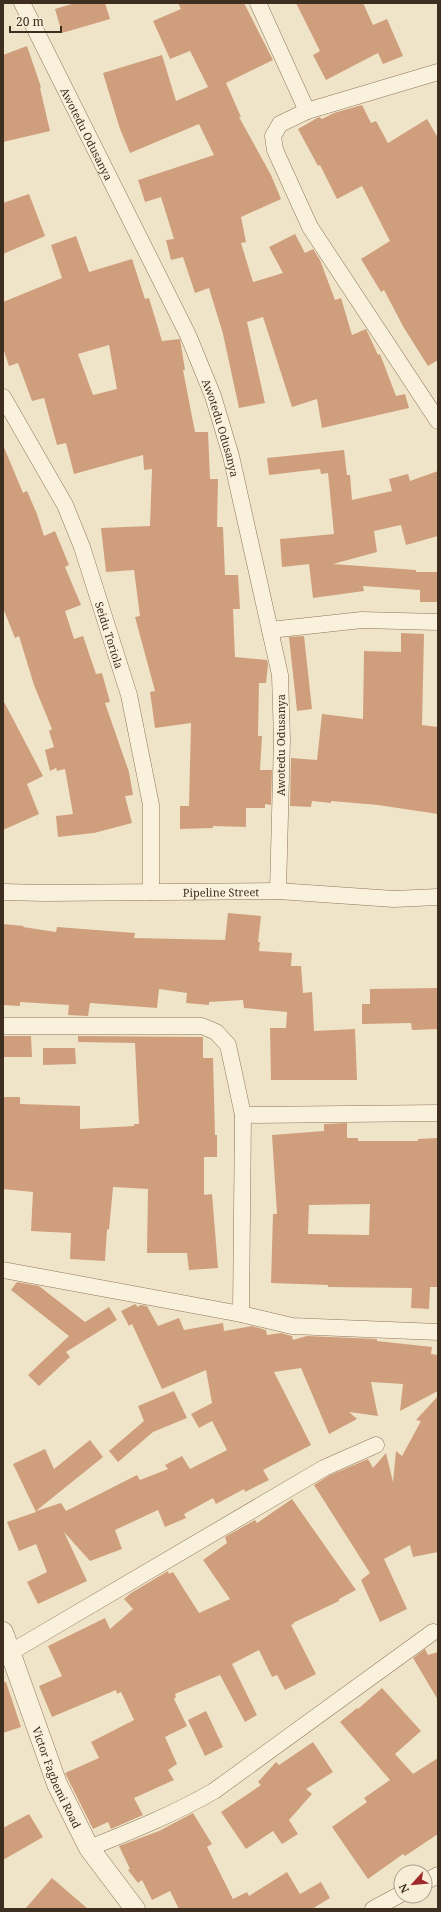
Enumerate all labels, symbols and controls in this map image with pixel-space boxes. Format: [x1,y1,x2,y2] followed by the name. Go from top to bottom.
[10,8,61,34] scale bar
[16,13,44,30] text: 20 m
[58,85,117,183] street label: Awotedu Odusanya
[199,376,243,478] street label: Awotedu Odusanya
[92,600,128,670] street label: Seidu Toriola
[273,694,288,796] street label: Awotedu Odusanya
[183,884,259,899] street label: Pipeline Street
[30,1724,85,1831] street label: Victor Fagbemi Road
[393,1864,433,1904] north arrow
[395,1881,412,1896] text: N

